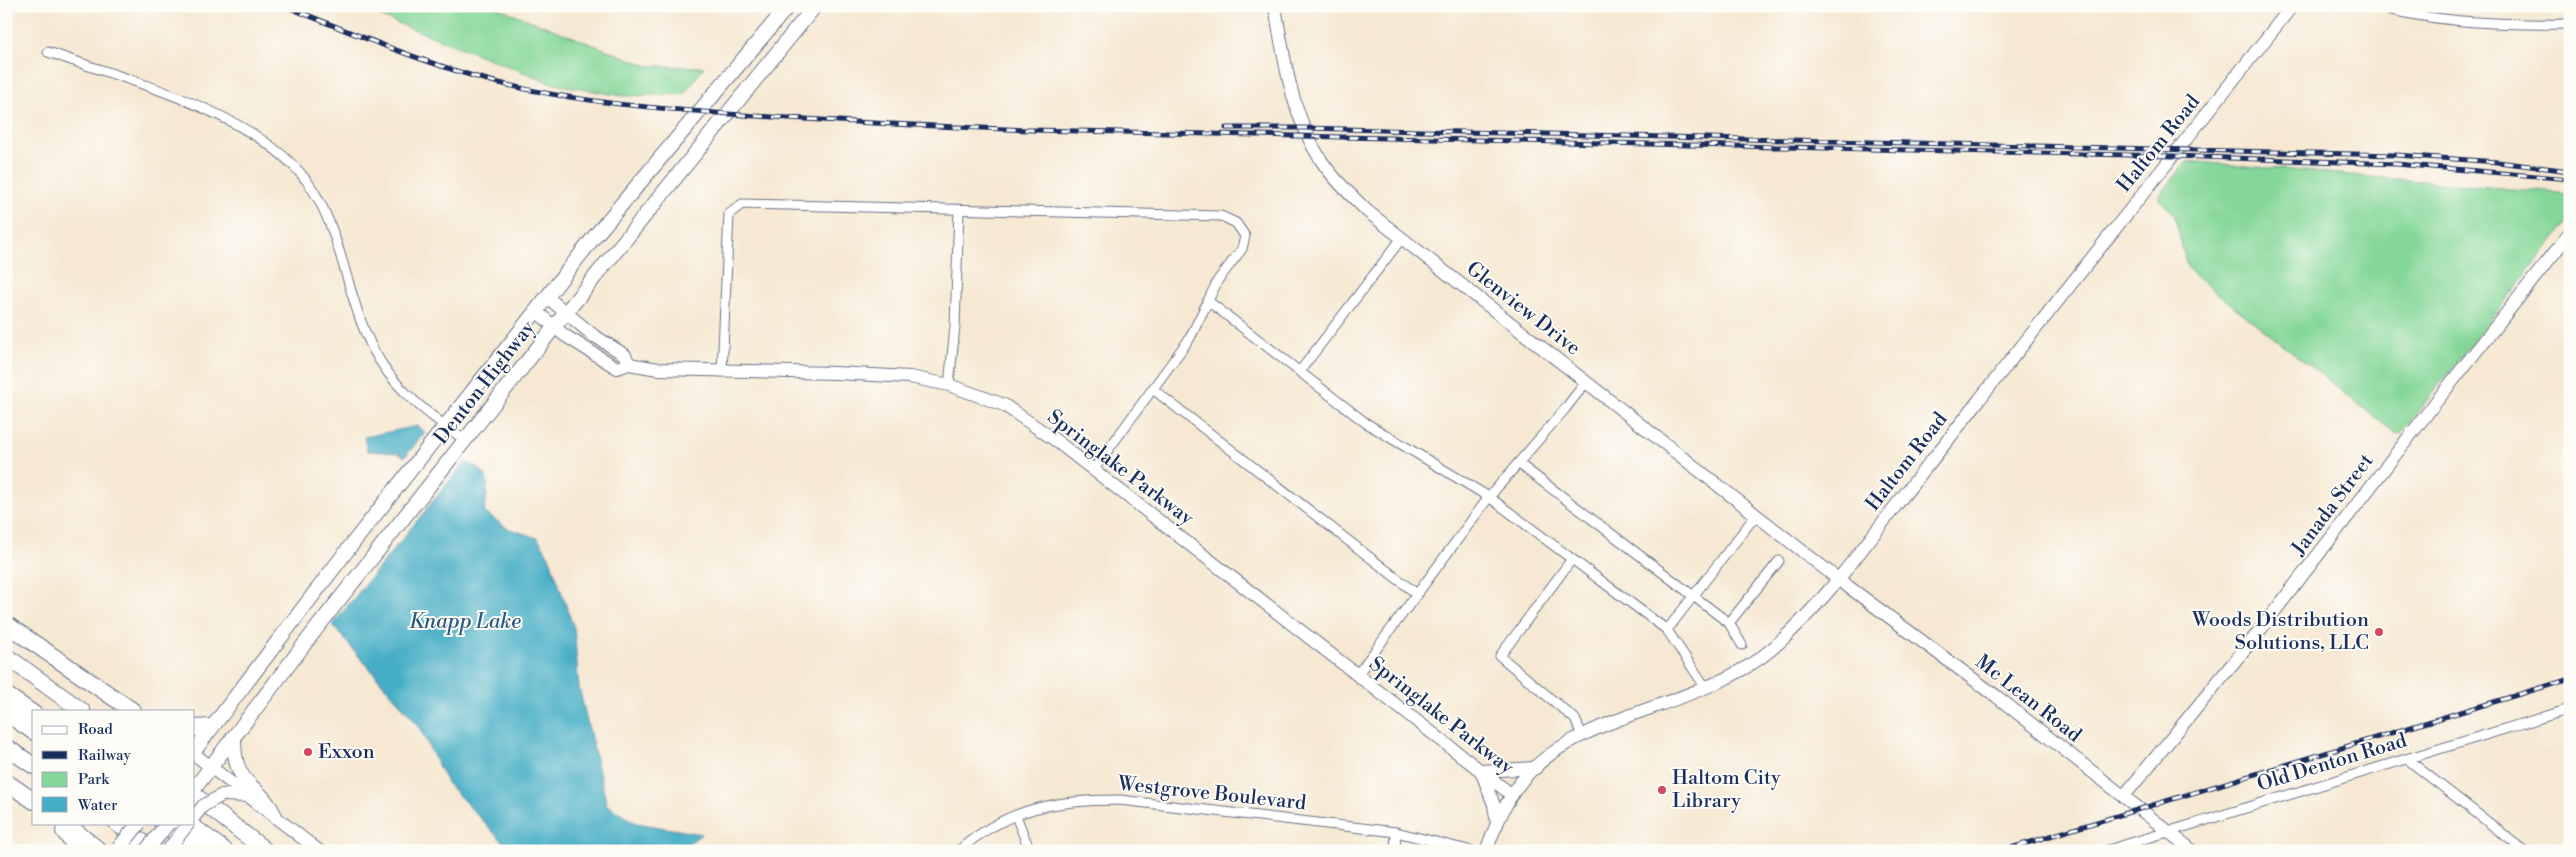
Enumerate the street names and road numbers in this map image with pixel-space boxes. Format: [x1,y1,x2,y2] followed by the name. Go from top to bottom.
[2112,90,2206,198] street label: Haltom Road
[1461,257,1585,361] street label: Glenview Drive
[429,316,541,450] street label: Denton Highway
[1042,405,1198,531] street label: Springlake Parkway
[1861,407,1954,516] street label: Haltom Road
[2286,449,2379,561] street label: Janada Street
[1970,650,2087,749] street label: Mc Lean Road
[1364,652,1519,780] street label: Springlake Parkway
[2254,728,2410,798] street label: Old Denton Road
[1116,772,1308,816] street label: Westgrove Boulevard

